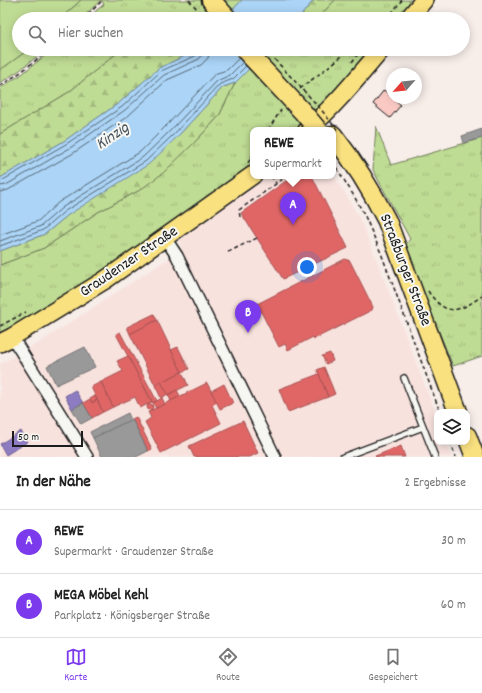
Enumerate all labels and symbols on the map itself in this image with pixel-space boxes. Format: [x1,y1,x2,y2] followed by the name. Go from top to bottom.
[386,68,422,104] north arrow
[91,117,135,157] water label: Kinzig
[280,192,306,225] pin: A
[373,211,437,329] street label: Straßburger Straße
[75,221,183,303] street label: Graudenzer Straße
[297,257,317,277] your location
[235,300,261,333] pin: B
[12,429,83,448] scale bar

